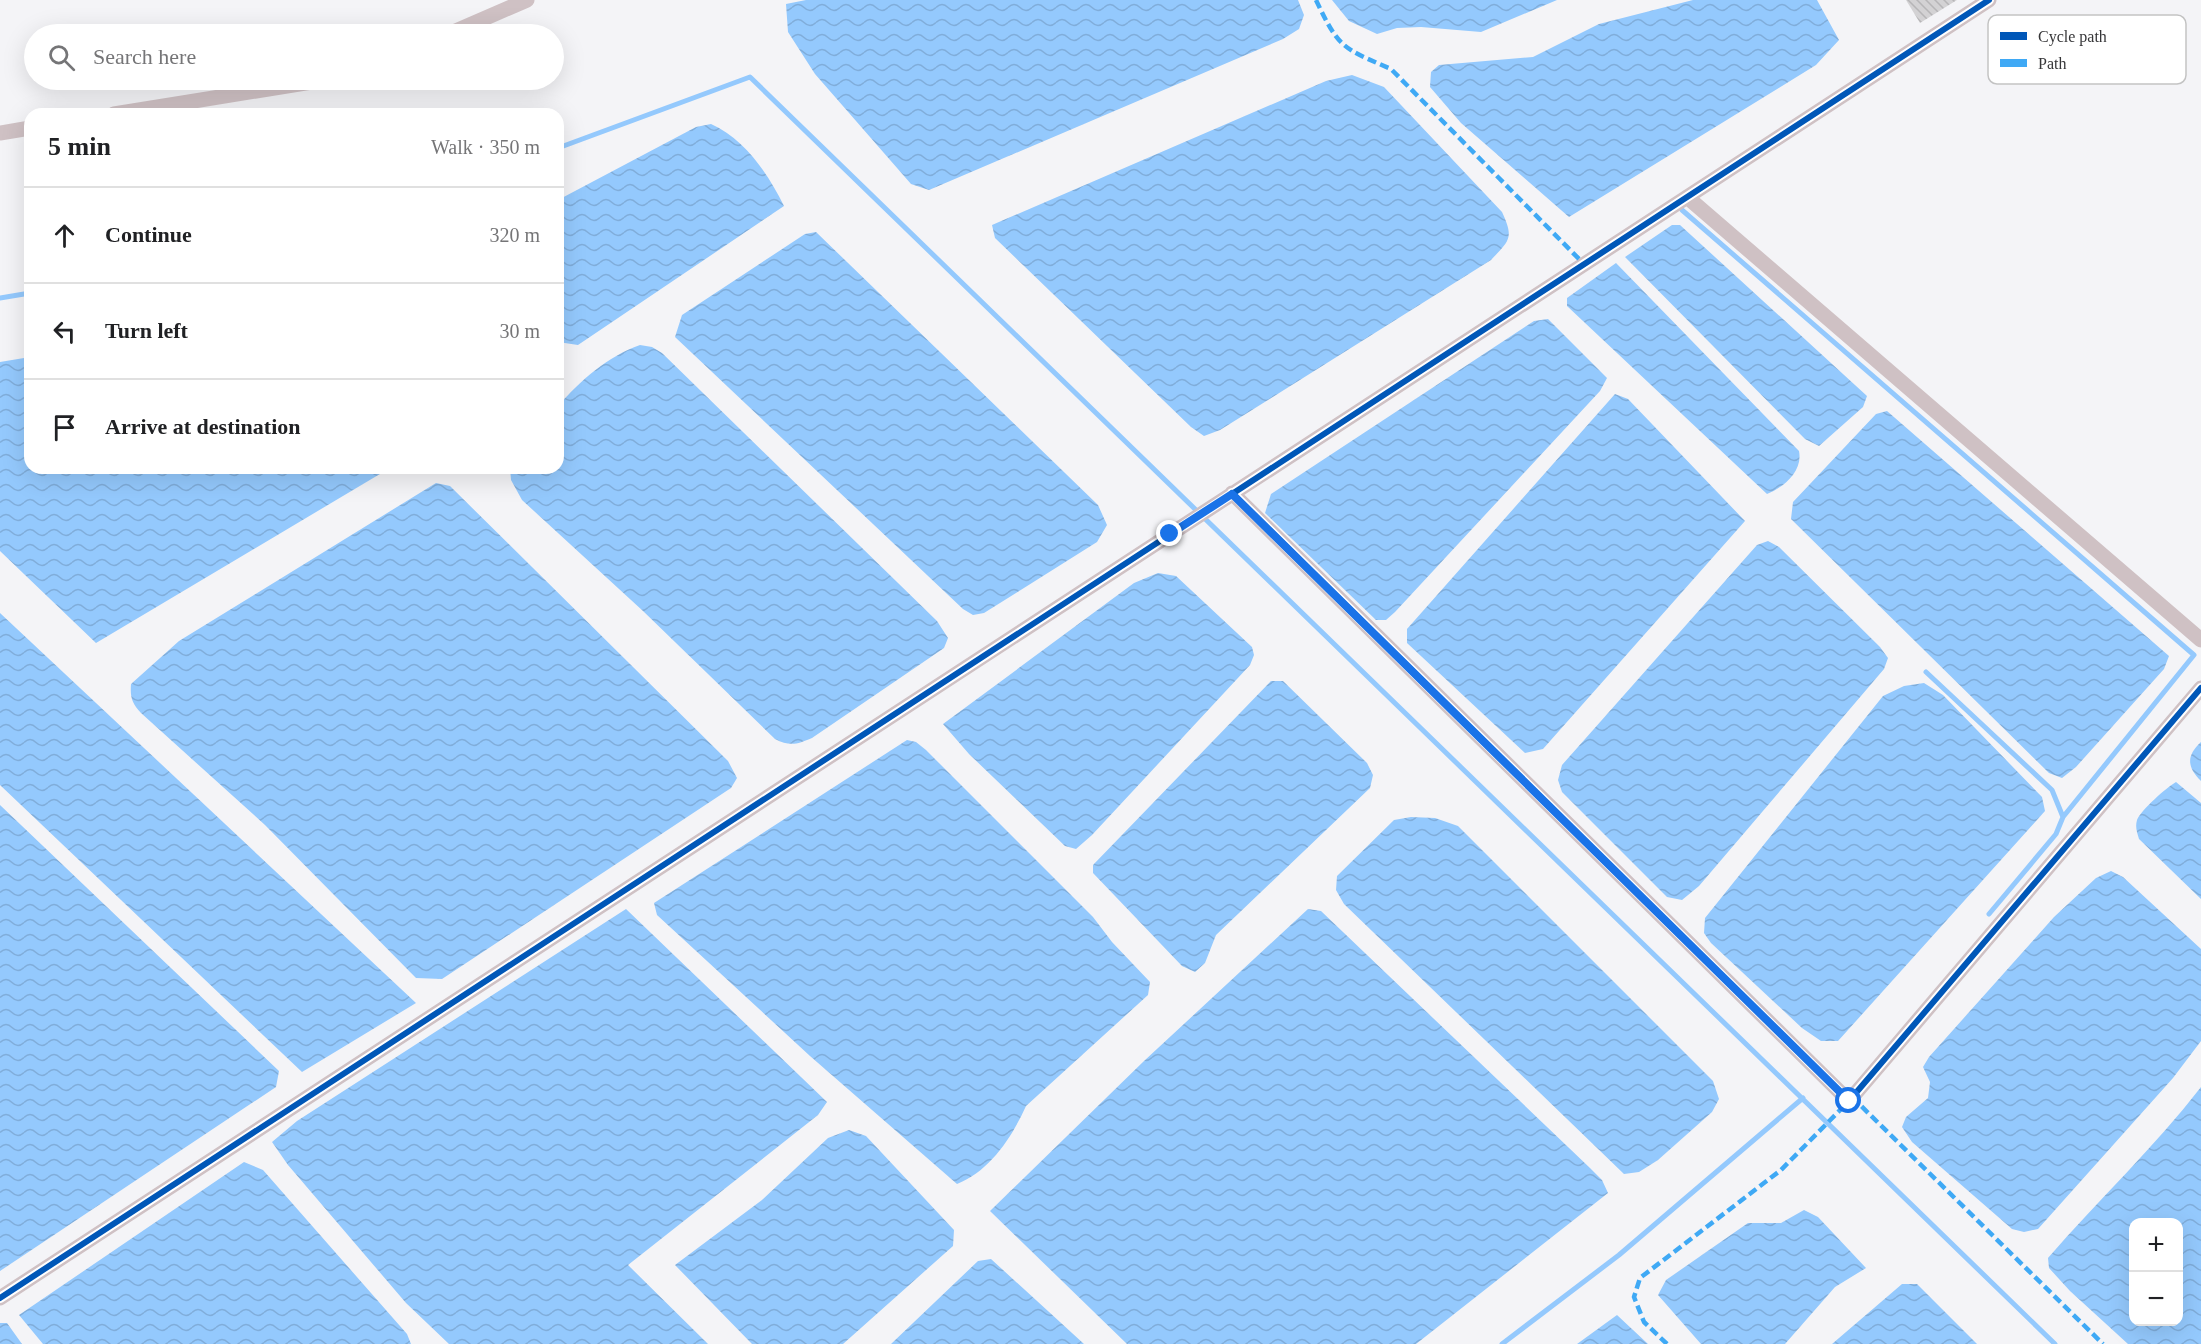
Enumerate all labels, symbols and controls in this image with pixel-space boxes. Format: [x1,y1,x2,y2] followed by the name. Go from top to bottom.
[1988,15,2186,84] legend
[24,24,564,90] search box
[2038,28,2107,46] text: Cycle path
[45,41,78,74] icon: search
[93,44,196,69] text: Search here
[2038,55,2066,72] text: Path
[48,132,111,161] text: 5 min
[431,136,540,158] text: Walk · 350 m
[48,219,81,252] icon: ahead
[105,222,192,247] text: Continue
[489,224,540,246] text: 320 m
[48,315,81,348] icon: left
[105,318,188,343] text: Turn left
[499,320,540,342] text: 30 m
[48,411,81,444] icon: arrive
[105,414,301,439] text: Arrive at destination
[1156,520,1182,546] route end
[1835,1087,1861,1113] route start
[2129,1218,2183,1326] map controls
[2129,1218,2183,1272] button: +
[2129,1272,2183,1326] button: −

